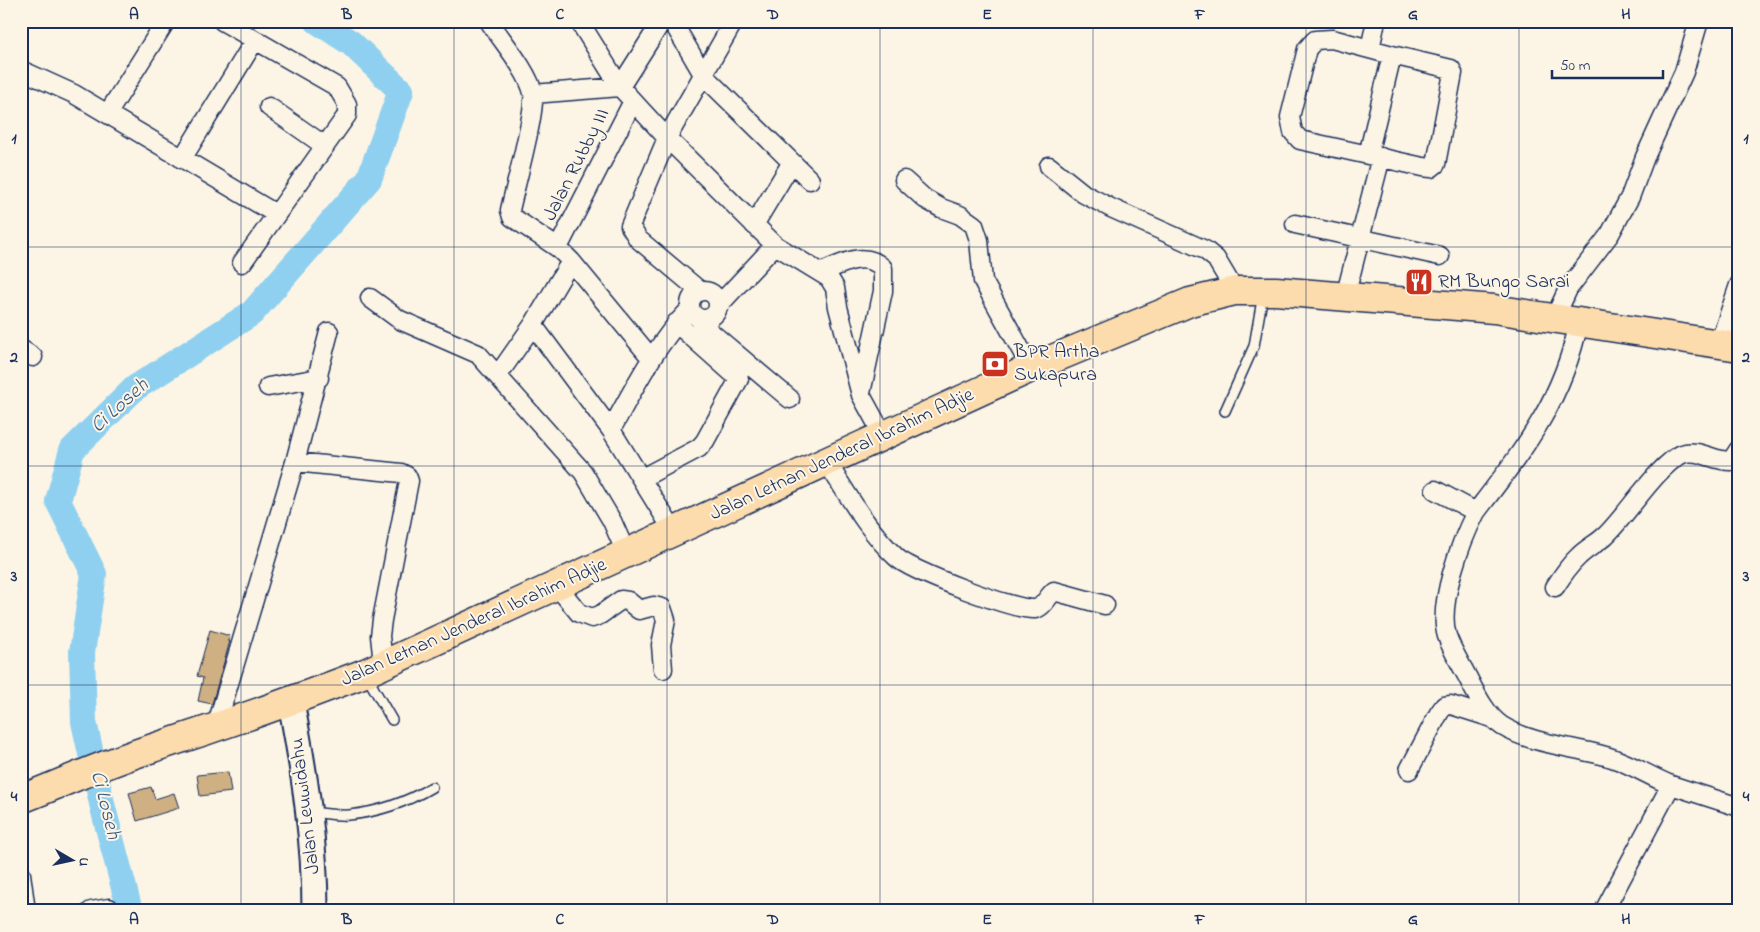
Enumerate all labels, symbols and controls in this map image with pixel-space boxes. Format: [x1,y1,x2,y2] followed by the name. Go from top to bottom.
[129,3,139,27] text: A
[341,3,353,27] text: B
[556,3,565,27] text: C
[766,3,779,27] text: D
[982,3,992,27] text: E
[1194,3,1206,27] text: F
[1408,3,1418,27] text: G
[1621,3,1631,27] text: H
[1552,48,1664,80] scale bar
[1560,55,1591,77] text: 50 m
[536,104,618,226] street label: Jalan Rubby III
[11,127,17,151] text: 1
[1743,127,1749,151] text: 1
[1404,267,1434,297] restaurant icon: RM Bungo Sarai
[1438,268,1570,298] place label: RM Bungo Sarai
[1013,338,1099,390] place label: BPR Artha Sukapura
[9,346,18,370] text: 2
[1741,346,1750,370] text: 2
[980,349,1010,379] bank icon: BPR Artha Sukapura
[84,371,157,440] water label: Ci Loseh
[705,381,979,529] street label: Jalan Letnan Jenderal Ibrahim Adjie
[336,551,612,695] street label: Jalan Letnan Jenderal Ibrahim Adjie
[10,565,18,589] text: 3
[1742,565,1750,589] text: 3
[283,736,329,876] street label: Jalan Leuwidahu
[82,768,128,843] water label: Ci Loseh
[10,785,18,809] text: 4
[1742,785,1750,809] text: 4
[48,834,98,884] north arrow
[72,856,94,868] text: U
[129,908,139,932] text: A
[341,908,353,932] text: B
[556,908,565,932] text: C
[766,908,779,932] text: D
[982,908,992,932] text: E
[1194,908,1206,932] text: F
[1408,908,1418,932] text: G
[1621,908,1631,932] text: H

